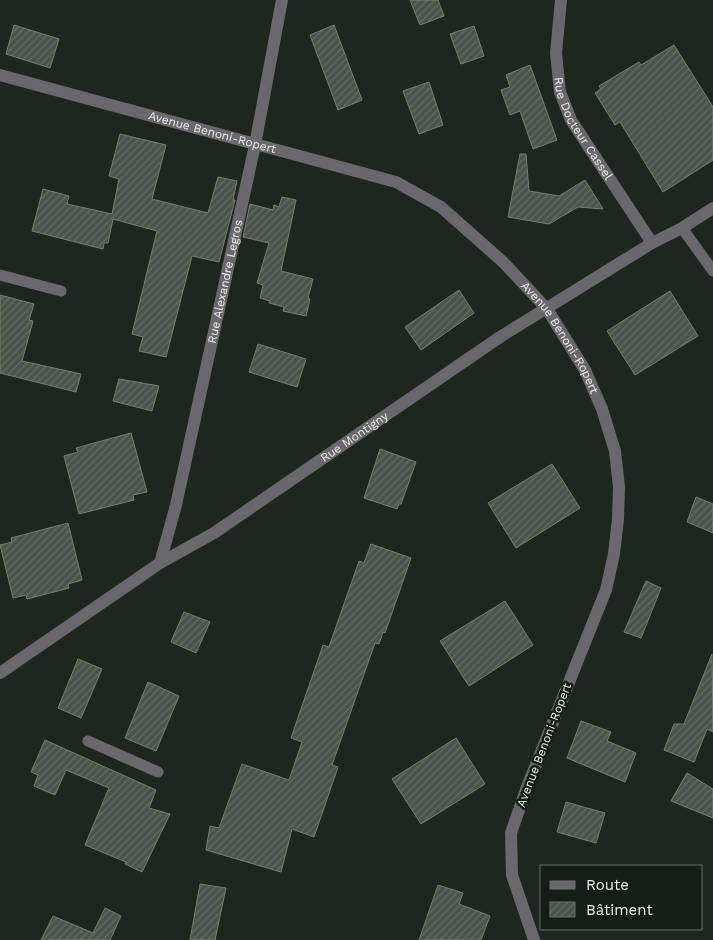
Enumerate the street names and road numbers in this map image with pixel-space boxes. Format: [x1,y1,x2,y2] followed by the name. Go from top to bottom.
[551,76,616,183] street label: Rue Docteur Cassel
[147,108,278,156] street label: Avenue Benoni-Ropert
[205,218,245,345] street label: Rue Alexandre Legros
[518,279,601,396] street label: Avenue Benoni-Ropert
[318,408,392,465] street label: Rue Montigny
[514,681,574,809] street label: Avenue Benoni-Ropert

